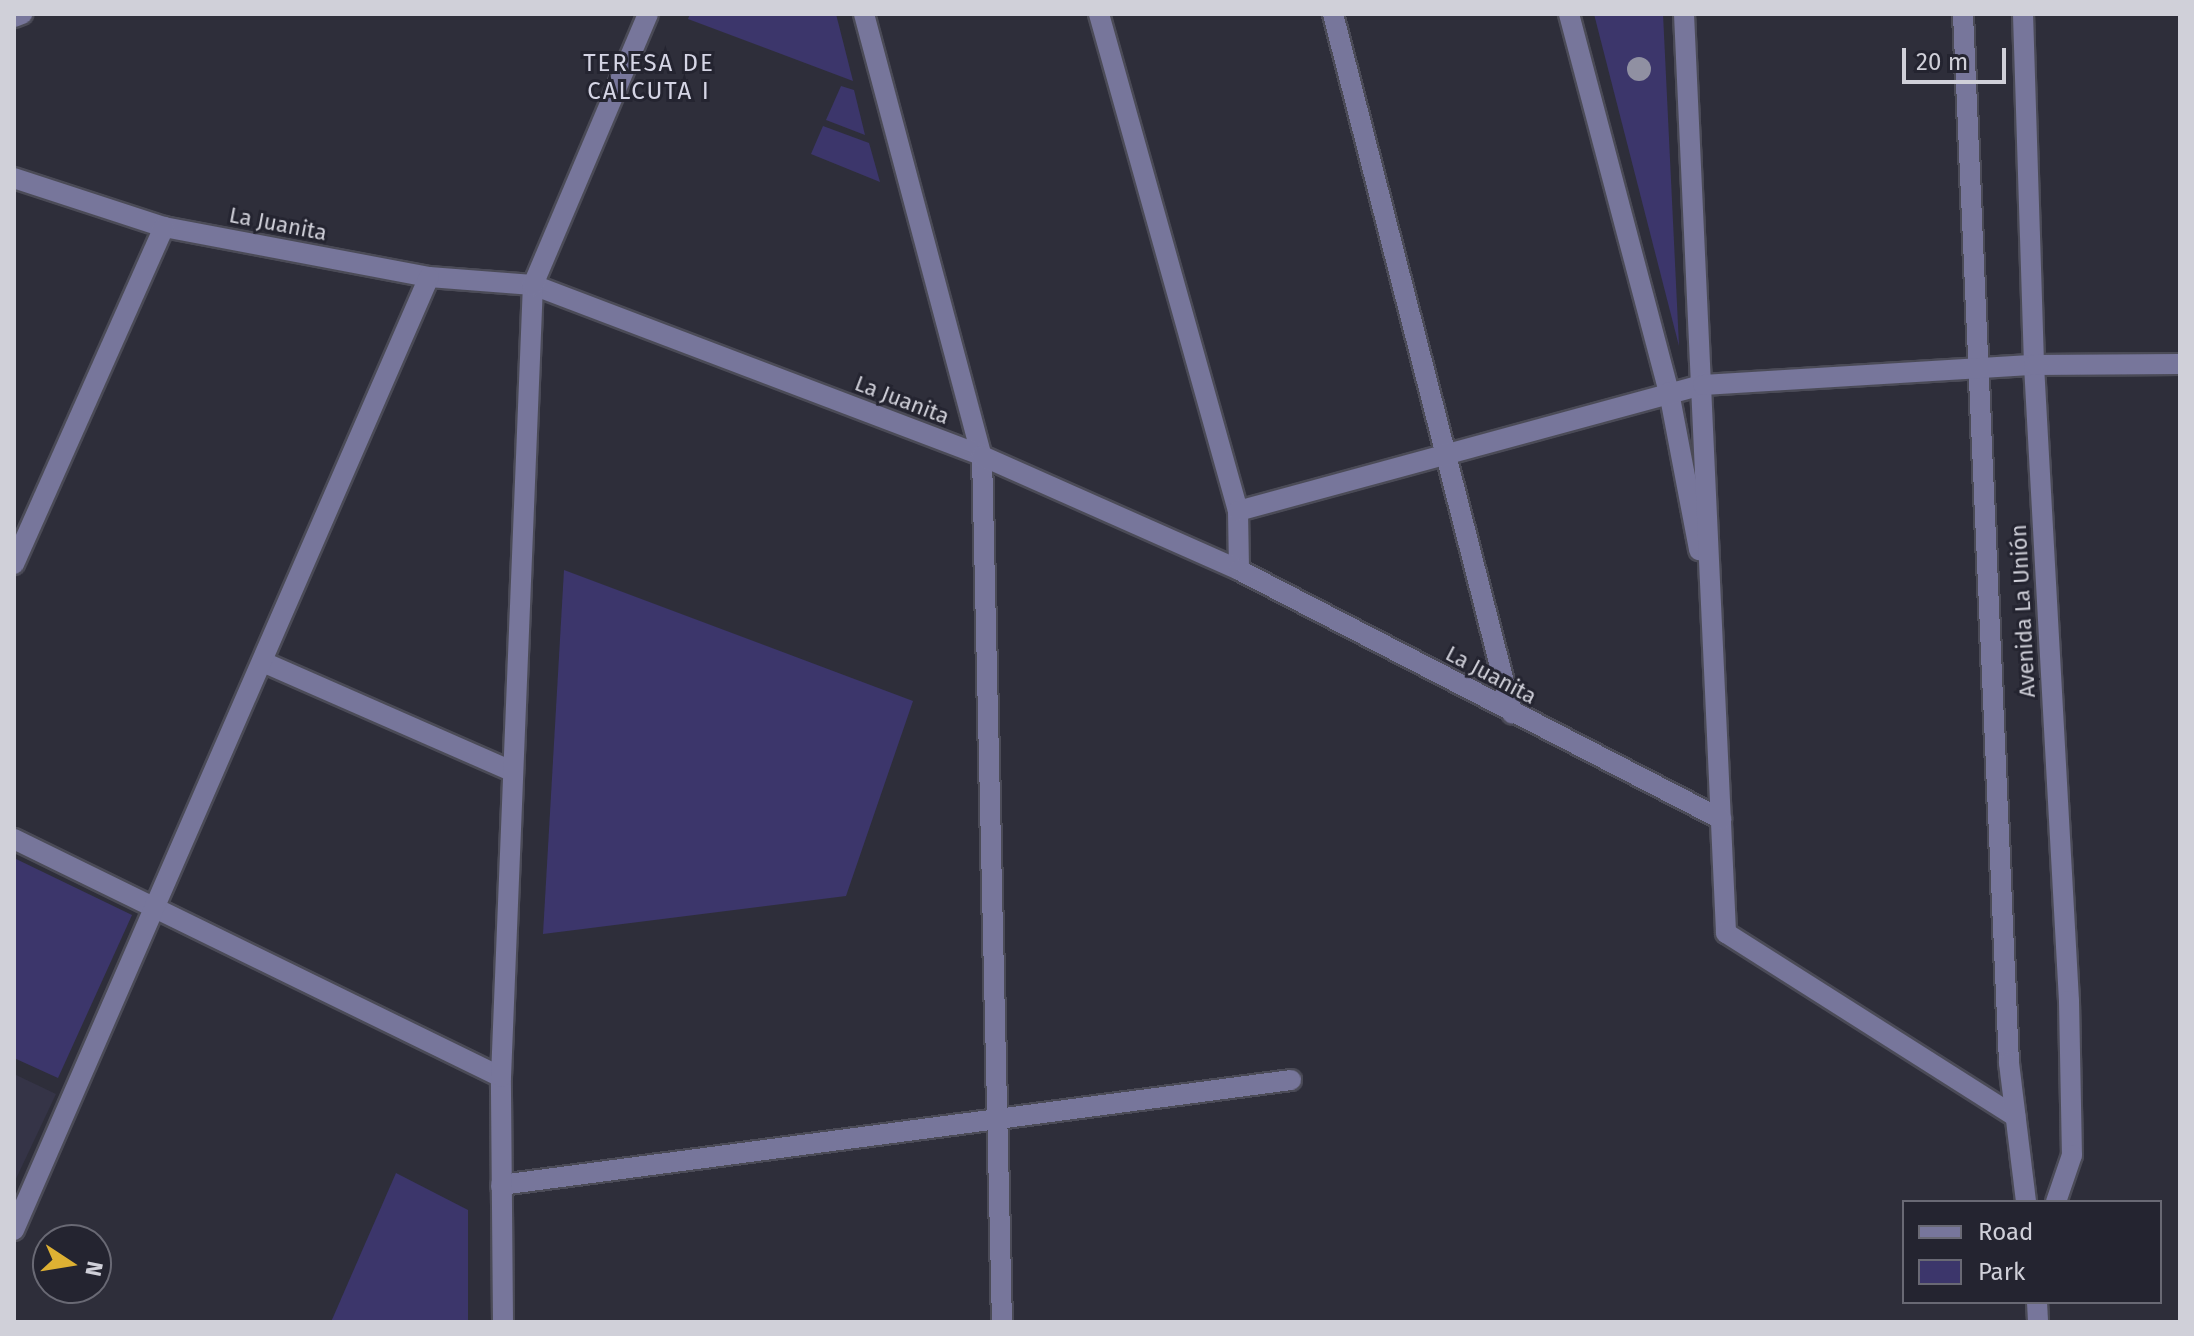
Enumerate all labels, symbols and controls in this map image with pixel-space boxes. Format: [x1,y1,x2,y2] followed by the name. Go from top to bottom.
[1906,32,2010,82] scale bar
[1916,48,1968,76] text: 20 m
[583,50,715,106] district label: TERESA DE CALCUTA I
[227,202,329,246] street label: La Juanita
[851,370,953,430] street label: La Juanita
[2005,524,2041,698] street label: Avenida La Unión
[1441,640,1541,710] street label: La Juanita
[1902,1200,2162,1304] legend
[1978,1218,2033,1246] text: Road
[32,1224,112,1304] north arrow
[1978,1258,2025,1286] text: Park
[79,1259,109,1279] text: N

